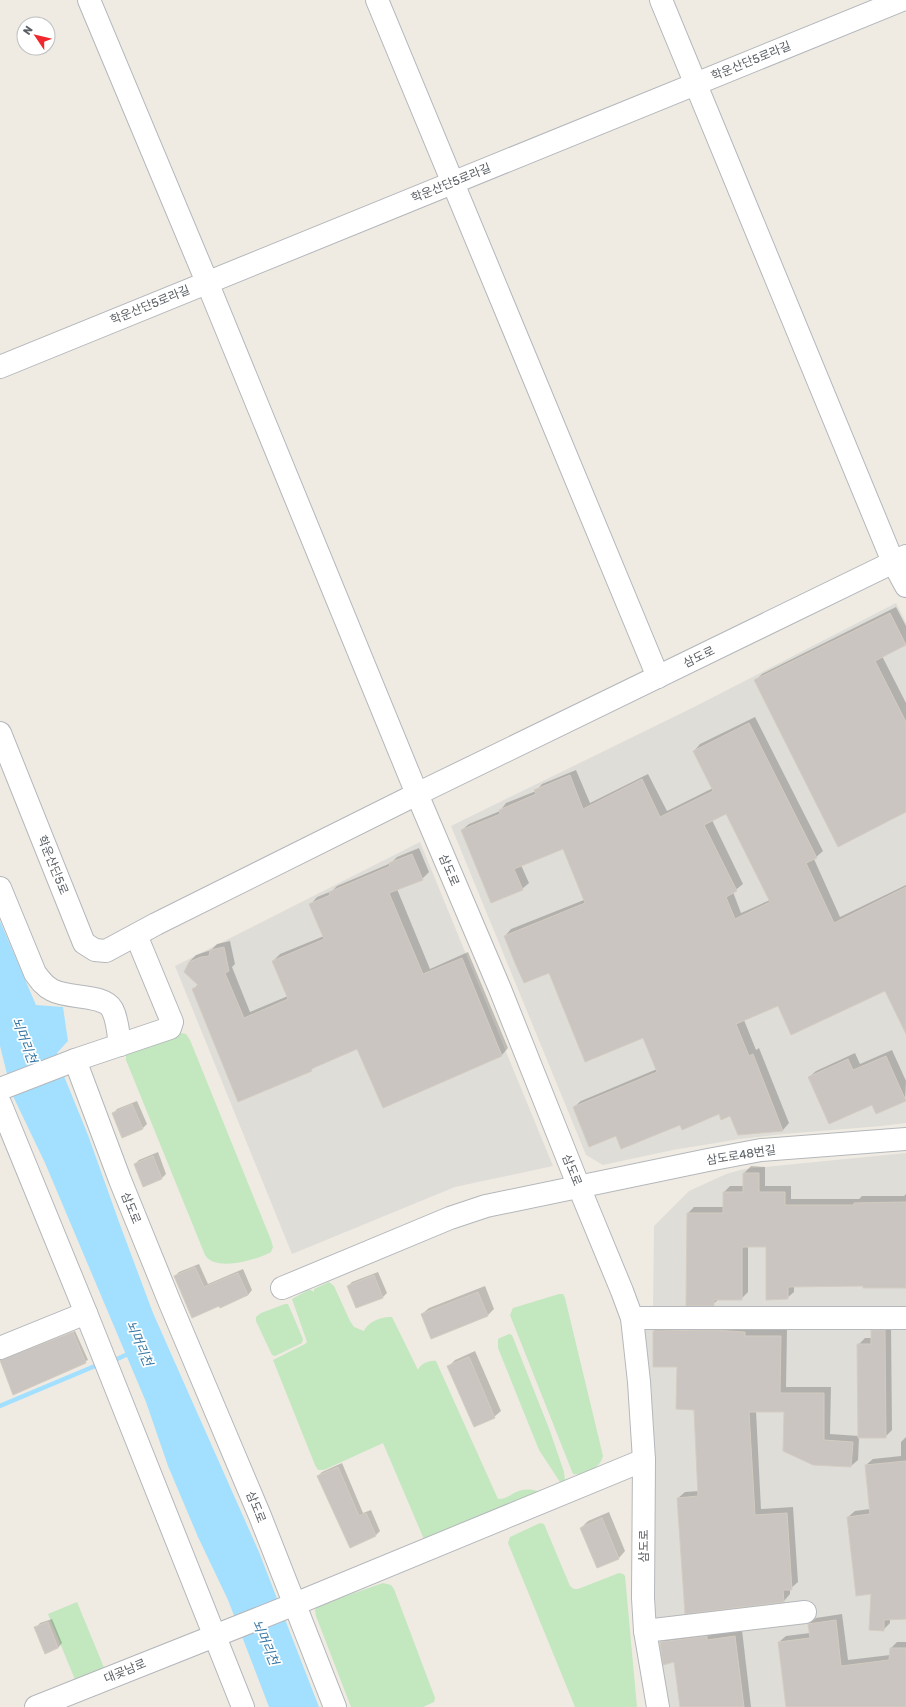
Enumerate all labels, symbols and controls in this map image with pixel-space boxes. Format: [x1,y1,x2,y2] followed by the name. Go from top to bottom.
[16,16,56,56] north arrow
[21,24,36,38] text: N
[709,39,793,83] street label: 학운산단5로라길
[409,161,493,205] street label: 학운산단5로라길
[108,283,192,327] street label: 학운산단5로라길
[681,643,717,671] street label: 삼도로
[35,833,71,897] street label: 학운산단5로
[436,852,462,888] street label: 삼도로
[9,1015,40,1066] water label: 뇌머리천
[705,1143,777,1167] street label: 삼도로48번길
[559,1152,585,1188] street label: 삼도로
[118,1190,144,1226] street label: 삼도로
[123,1318,156,1369] water label: 뇌머리천
[243,1489,269,1525] street label: 삼도로
[637,1529,651,1563] street label: 삼도로
[249,1617,282,1668] water label: 뇌머리천
[102,1656,148,1686] street label: 대곶남로

